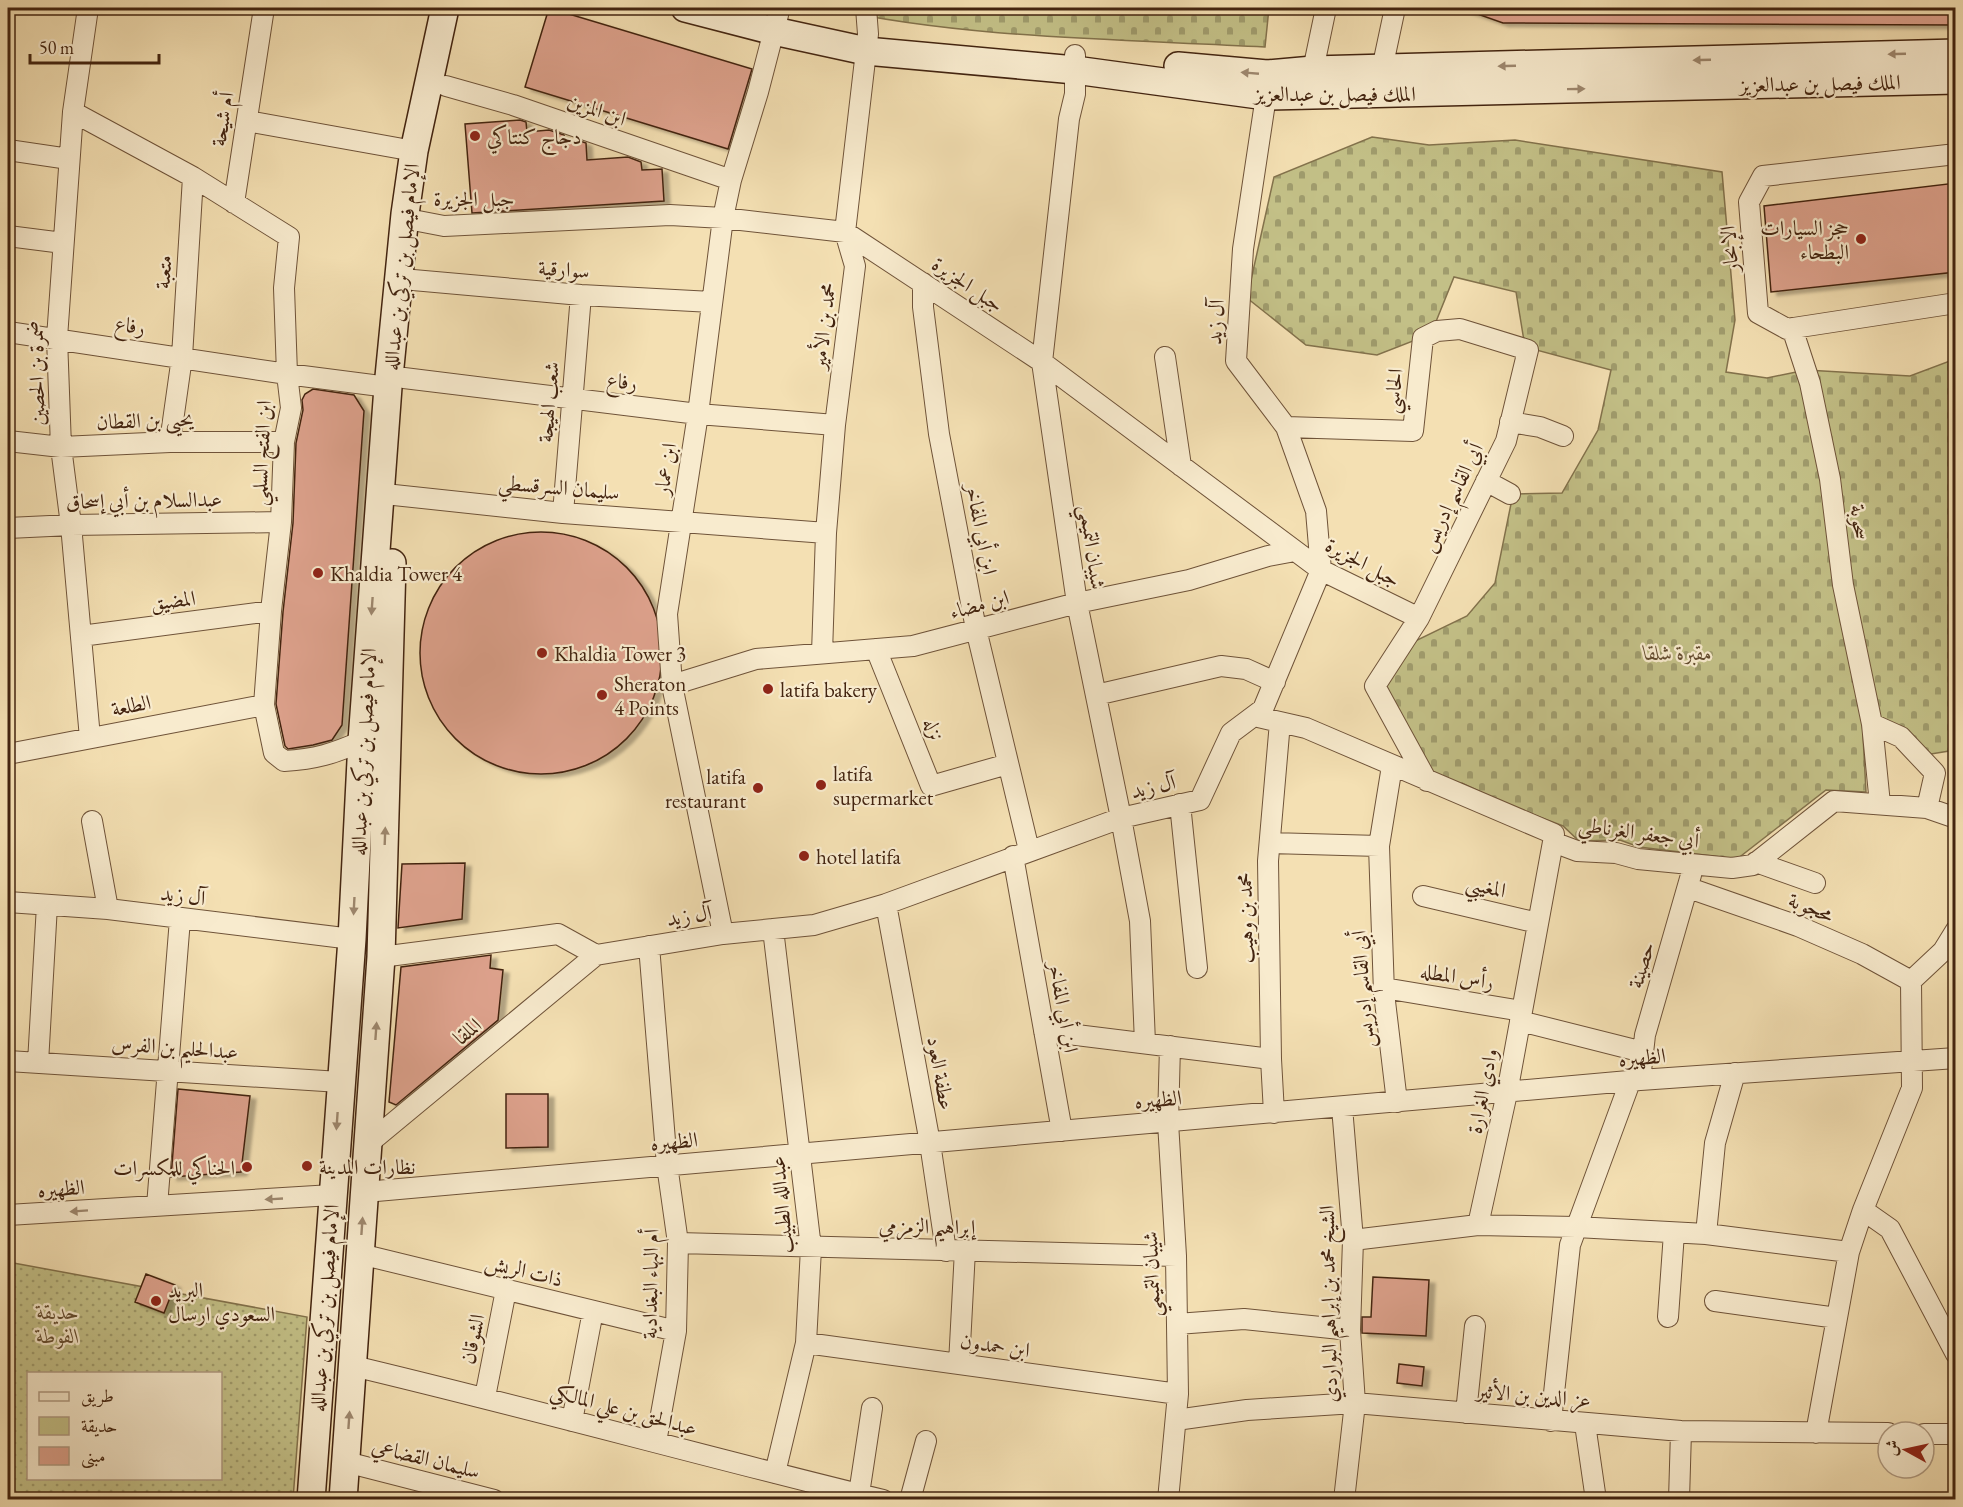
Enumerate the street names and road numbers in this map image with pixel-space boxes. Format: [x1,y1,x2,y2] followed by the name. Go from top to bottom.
[1737,68,1901,100] street label: الملك فيصل بن عبدالعزيز
[1252,80,1416,109] street label: الملك فيصل بن عبدالعزيز
[564,86,630,132] street label: ابن المزين
[203,90,245,149] street label: أم شيحة
[377,162,430,372] street label: الإمام فيصل بن تركي بن عبدالله
[433,185,515,214] street label: جبل الجزيرة
[1714,224,1748,275] street label: الإبحار
[926,250,1009,320] street label: جبل الجزيرة
[148,254,178,290] street label: متعبة
[537,254,591,284] street label: سوارقية
[803,281,842,373] street label: محمد بن الأمير
[1200,296,1230,345] street label: آل زيد
[112,309,147,346] street label: رفاع
[22,320,50,426] street label: ضمرة بن الحصين
[531,360,566,444] street label: شعب الهيجة
[604,366,639,401] street label: رفاع
[1377,367,1416,416] street label: الحاسي
[245,400,284,507] street label: ابن الفتح السلمي
[96,405,195,440] street label: يحيى بن القطان
[1412,438,1496,559] street label: أبي القاسم إدريس
[647,441,682,499] street label: ابن عمار
[497,468,621,513] street label: سليمان السرقسطي
[956,479,1005,578] street label: ابن أبي المفاخر
[66,484,222,520] street label: عبدالسلام بن أبي إسحاق
[1067,503,1112,592] street label: شيبان التميمي
[1844,503,1876,541] street label: سحوبة
[1320,531,1405,595] street label: جبل الجزيرة
[946,583,1012,625] street label: ابن مضاء
[149,584,197,616] street label: المضيق
[344,647,387,857] street label: الإمام فيصل بن تركي بن عبدالله
[109,688,153,722] street label: الطلعة
[917,713,951,745] street label: نزله
[1128,767,1180,804] street label: آل زيد
[1576,809,1701,861] street label: أبي جعفر الغرناطي
[1462,868,1509,910] street label: المغيبي
[1231,872,1260,964] street label: محمد بن وهيب
[159,879,210,911] street label: آل زيد
[1784,886,1838,928] street label: محجوبة
[665,898,716,932] street label: آل زيد
[1343,929,1388,1049] street label: أبي القاسم إدريس
[1621,939,1661,991] street label: حصينة
[1418,956,1496,995] street label: رأس المطله
[1038,957,1086,1055] street label: ابن أبي المفاخر
[447,1011,487,1051] street label: الملقا
[110,1029,239,1073] street label: عبدالحليم بن الفرس
[921,1034,961,1112] street label: عطفة العود
[1617,1041,1667,1073] street label: الظهيره
[1460,1046,1506,1137] street label: وادي الغرارة
[1133,1083,1183,1115] street label: الظهيره
[649,1125,699,1157] street label: الظهيره
[763,1155,800,1255] street label: عبدالله الطبيب
[36,1173,86,1203] street label: الظهيره
[303,1203,350,1413] street label: الإمام فيصل بن تركي بن عبدالله
[1313,1205,1351,1403] street label: الشيخ محمد بن إبراهيم البواردي
[878,1212,977,1248] street label: إبراهيم الزمزمي
[635,1228,669,1339] street label: أم البهاء البغدادية
[1136,1231,1173,1317] street label: شيبان التميمي
[482,1247,566,1294] street label: ذات الريش
[454,1312,490,1366] street label: الشوقان
[958,1327,1032,1363] street label: ابن حمدون
[1474,1375,1592,1415] street label: عز الدين بن الأثير
[546,1376,700,1448] street label: عبدالحق بن علي المالكي
[368,1432,483,1488] street label: سليمان القضاعي

